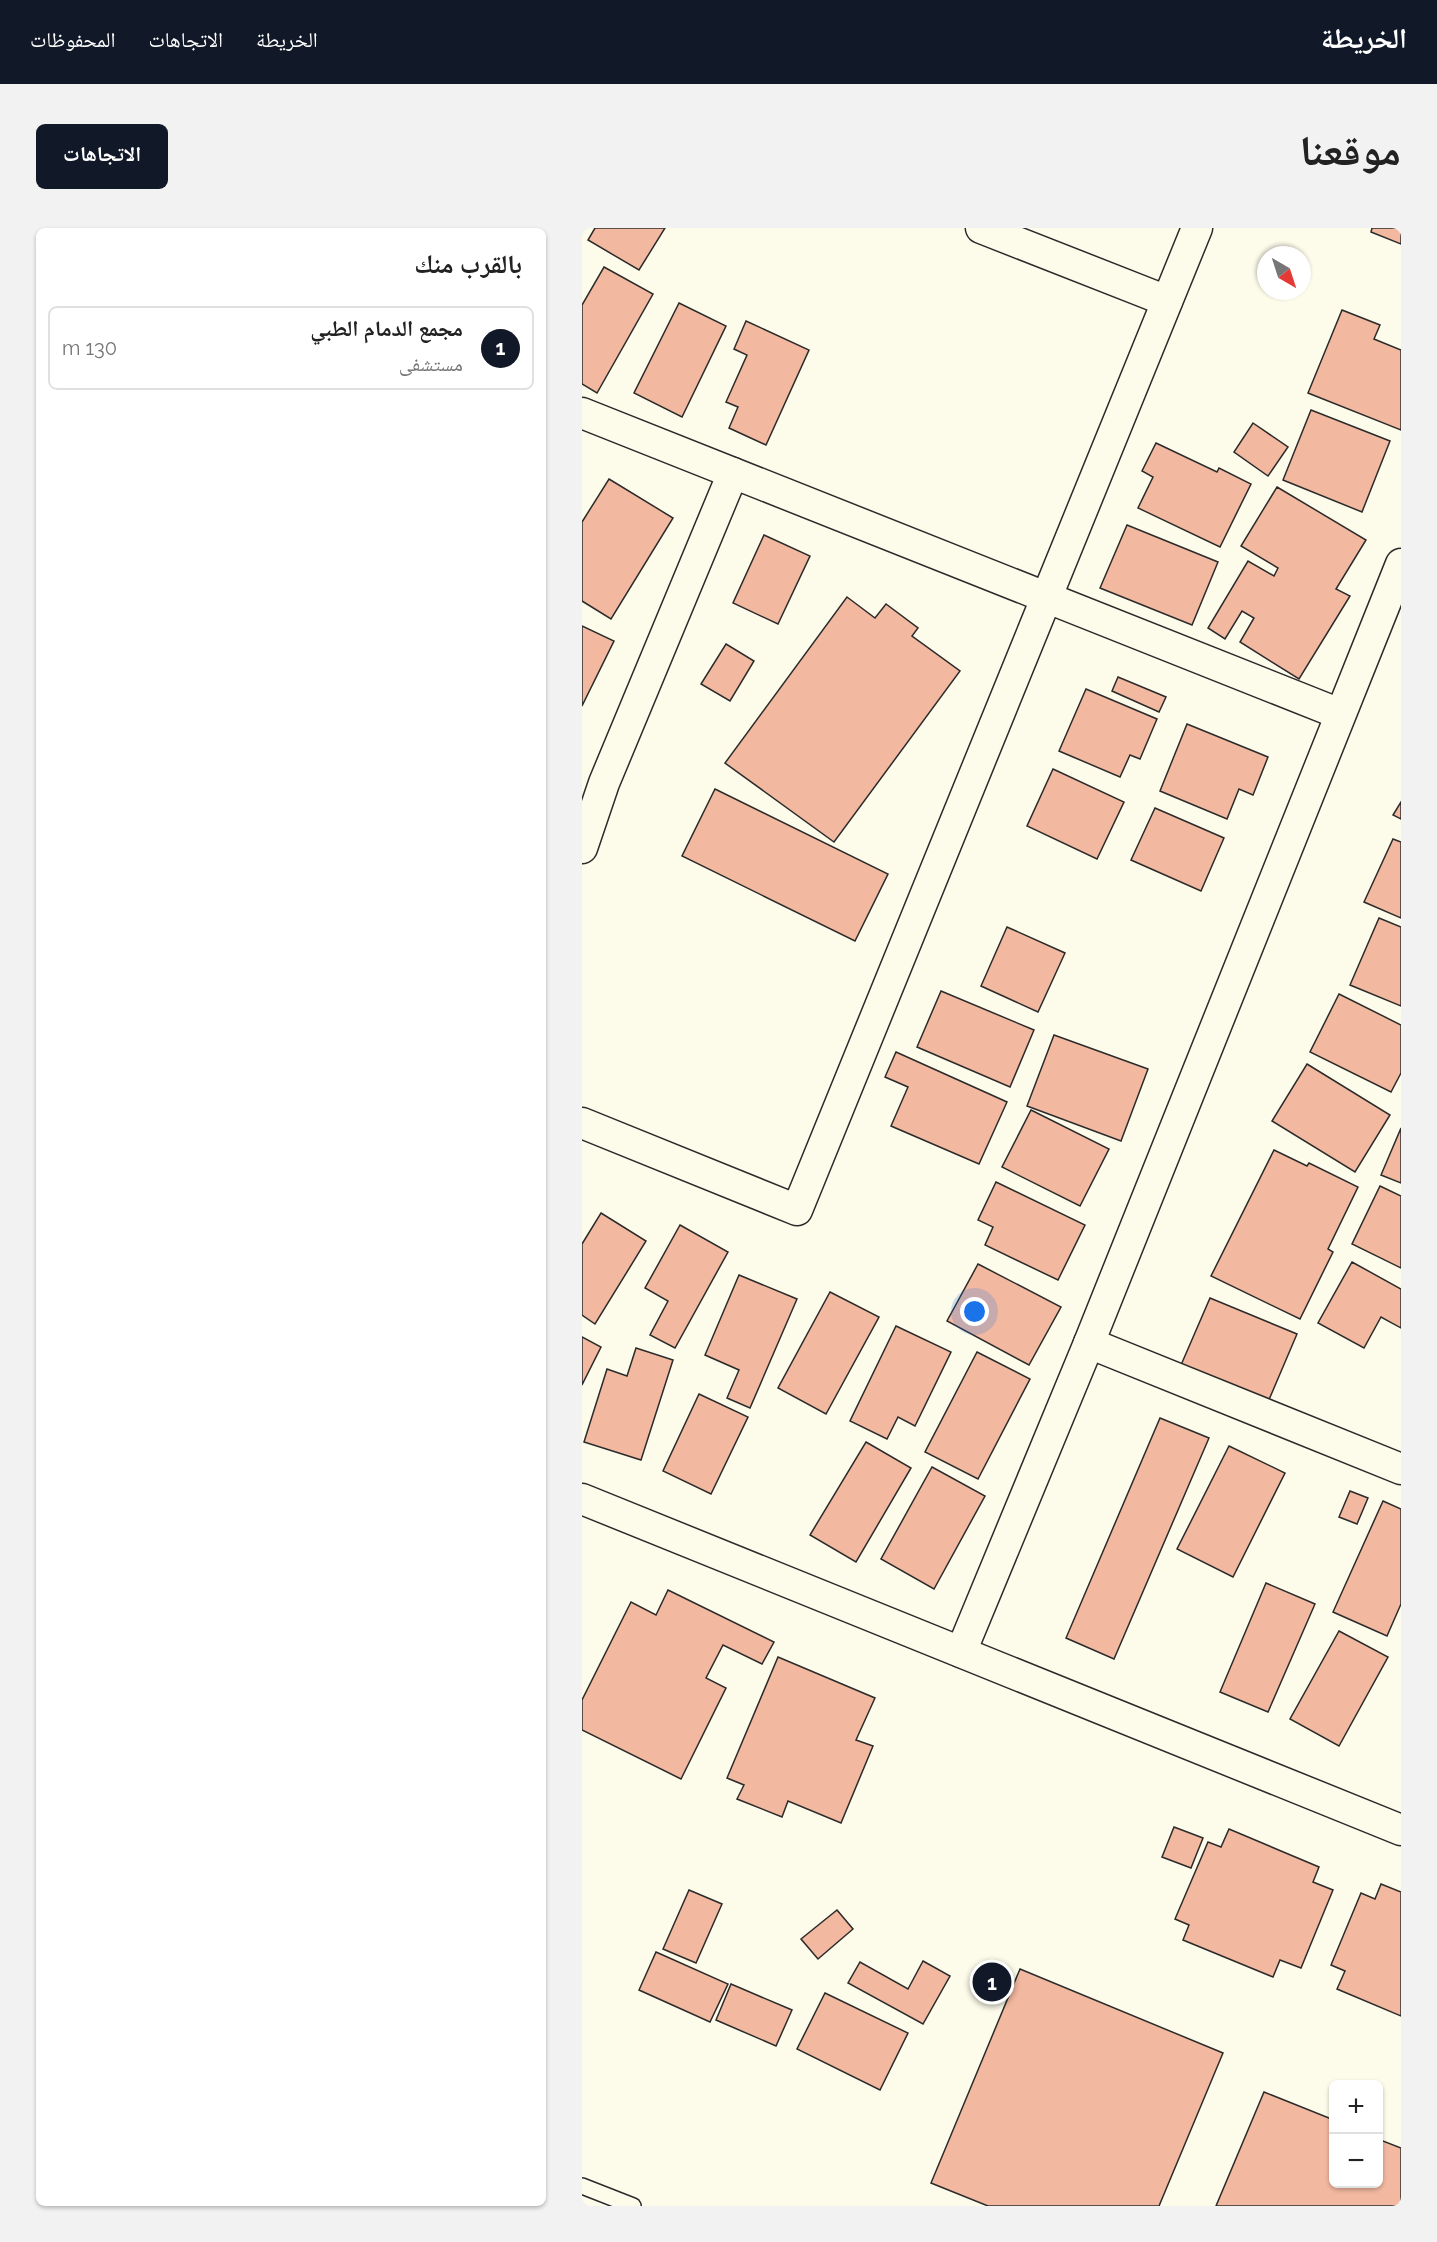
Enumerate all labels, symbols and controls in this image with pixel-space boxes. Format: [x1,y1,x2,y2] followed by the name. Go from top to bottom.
[1321,22,1407,55] text: الخريطة
[30,27,115,52] text: المحفوظات
[148,27,223,52] text: الاتجاهات
[256,27,318,52] text: الخريطة
[36,124,168,189] button: الاتجاهات
[1300,126,1401,175] text: موقعنا
[1257,246,1311,300] north arrow
[414,249,522,279] text: بالقرب منك
[310,315,463,341] text: مجمع الدمام الطبي
[62,336,117,360] text: 130 m
[496,336,505,360] text: 1
[399,352,463,376] text: مستشفى
[960,1297,989,1326] your location
[972,1960,1012,2004] pin: 1
[1329,2080,1383,2188] map controls
[1329,2080,1383,2134] button: +
[1329,2134,1383,2188] button: −

